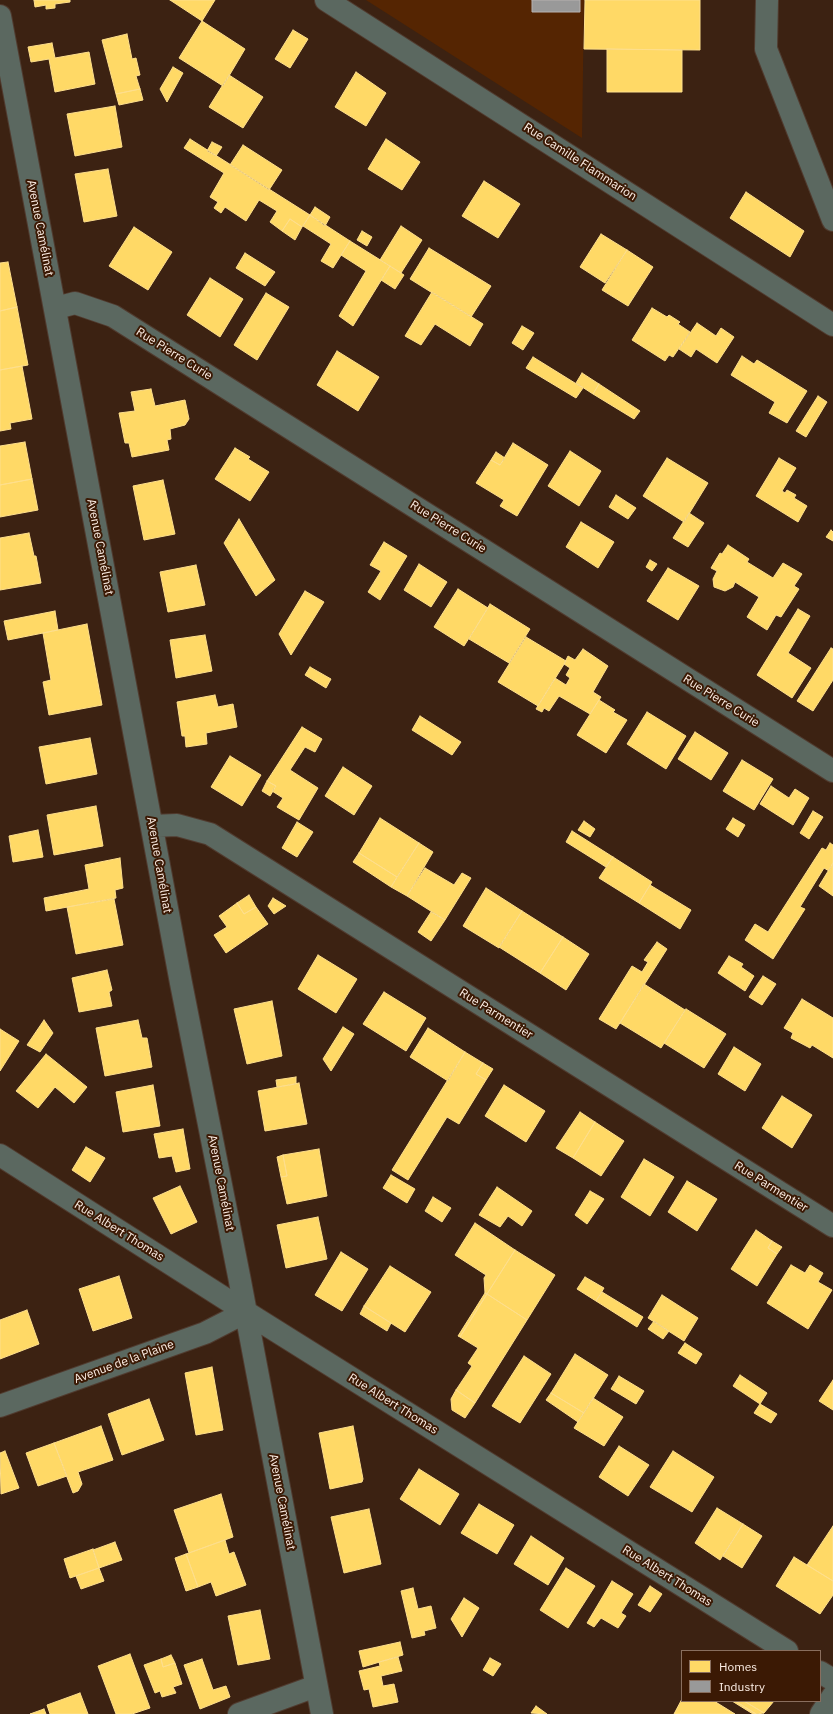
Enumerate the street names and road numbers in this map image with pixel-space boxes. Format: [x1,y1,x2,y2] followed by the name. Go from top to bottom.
[521,120,639,204] street label: Rue Camille Flammarion
[24,179,56,277] street label: Avenue Camélinat
[133,325,215,383] street label: Rue Pierre Curie
[84,498,116,596] street label: Avenue Camélinat
[407,498,489,556] street label: Rue Pierre Curie
[680,672,762,730] street label: Rue Pierre Curie
[143,816,175,914] street label: Avenue Camélinat
[457,986,535,1042] street label: Rue Parmentier
[205,1134,237,1232] street label: Avenue Camélinat
[732,1159,810,1215] street label: Rue Parmentier
[71,1198,167,1264] street label: Rue Albert Thomas
[72,1337,176,1387] street label: Avenue de la Plaine
[345,1371,441,1437] street label: Rue Albert Thomas
[266,1453,298,1551] street label: Avenue Camélinat
[619,1543,715,1609] street label: Rue Albert Thomas

